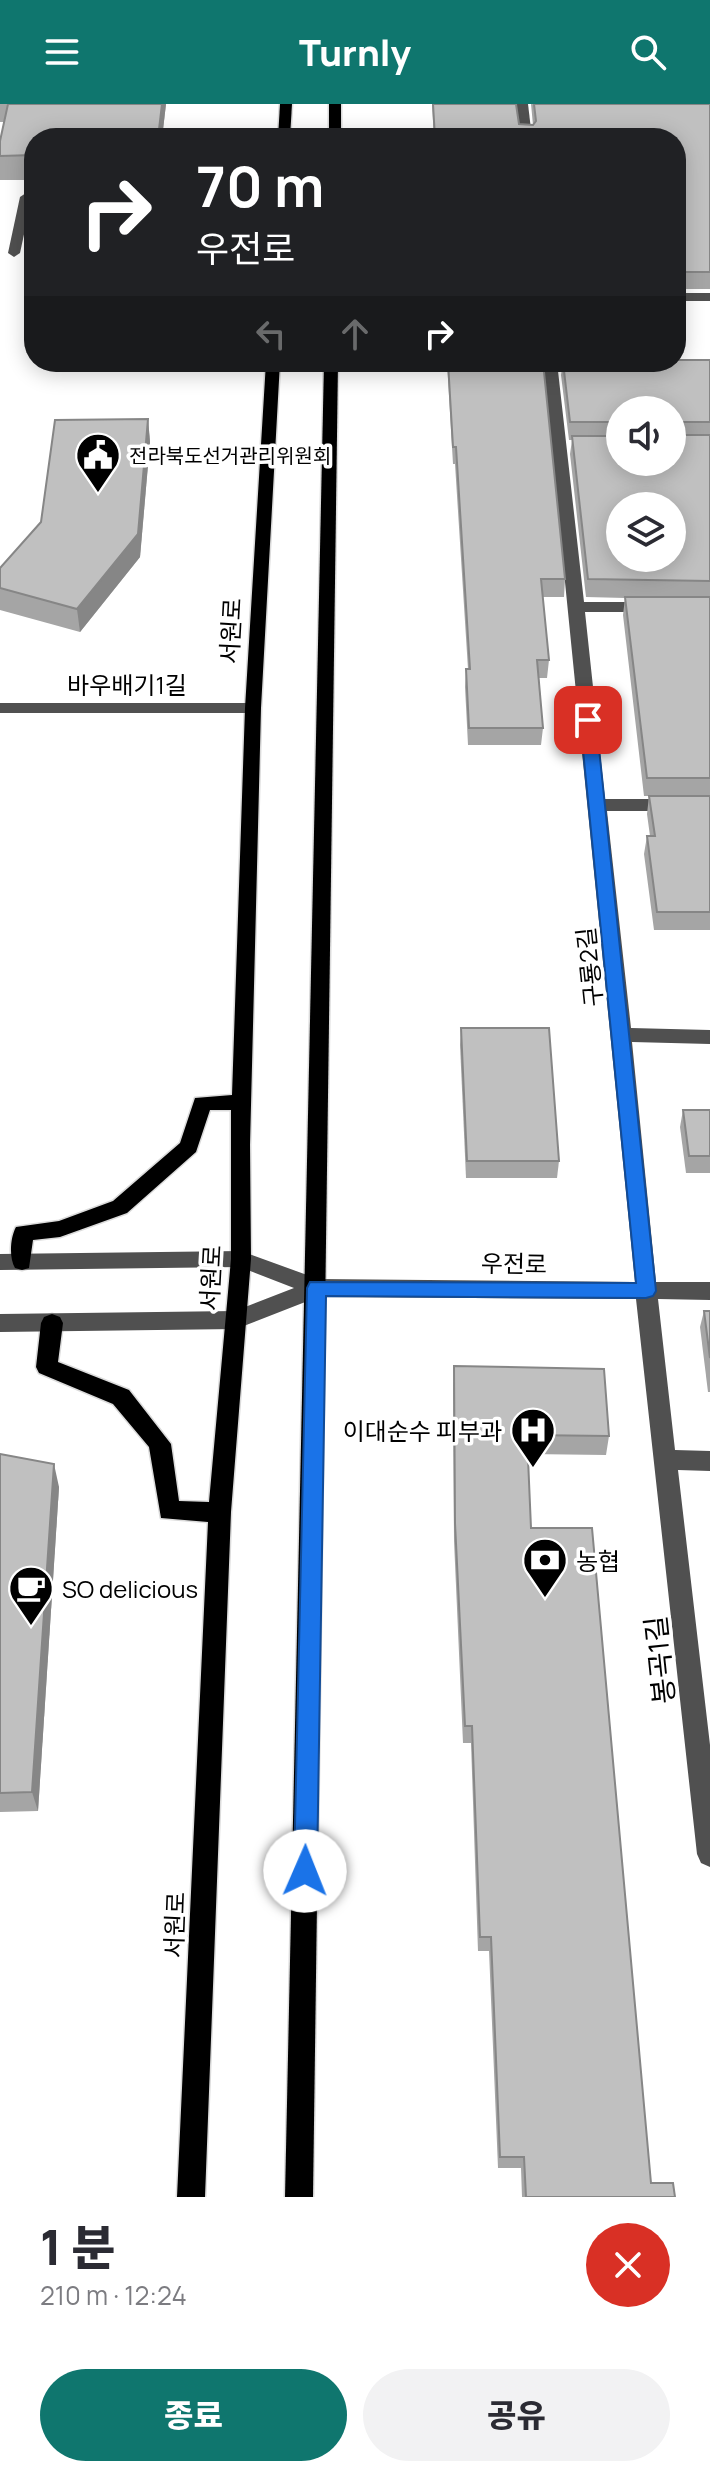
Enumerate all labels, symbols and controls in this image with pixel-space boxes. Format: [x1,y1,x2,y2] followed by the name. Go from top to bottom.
[299,28,411,77] text: Turnly
[40,30,84,74] icon: menu
[626,30,670,74] icon: search
[196,147,324,224] text: 70 m
[64,160,168,264] icon: right
[196,224,295,273] text: 우전로
[249,312,293,356] icon: left
[333,312,377,356] icon: ahead
[417,312,461,356] icon: right
[606,396,686,572] map controls
[606,396,686,476] button: sound
[74,431,122,494] public building icon: 전라북도선거관리위원회
[129,442,331,469] place label: 전라북도선거관리위원회
[606,492,686,572] button: layers
[212,597,248,665] street label: 서원로
[67,668,187,701] street label: 바우배기1길
[554,686,622,754] pin
[566,698,610,742] icon: arrive
[568,926,610,1008] street label: 구룡2길
[192,1244,228,1312] street label: 서원로
[481,1246,547,1280] street label: 우전로
[509,1406,557,1469] hospital icon: 이대순수 피부과
[343,1414,502,1447] place label: 이대순수 피부과
[521,1536,569,1599] bank icon: 농협
[576,1544,620,1577] place label: 농협
[7,1564,55,1627] cafe icon: SO delicious
[62,1572,198,1605] place label: SO delicious
[635,1614,683,1706] street label: 봉곡1길
[263,1829,347,1913] position arrow
[156,1891,192,1959] street label: 서원로
[40,2214,116,2279] text: 1 분
[586,2223,670,2307] button: close
[40,2277,187,2313] text: 210 m · 12:24
[40,2369,347,2461] button: 종료
[363,2369,670,2461] button: 공유

